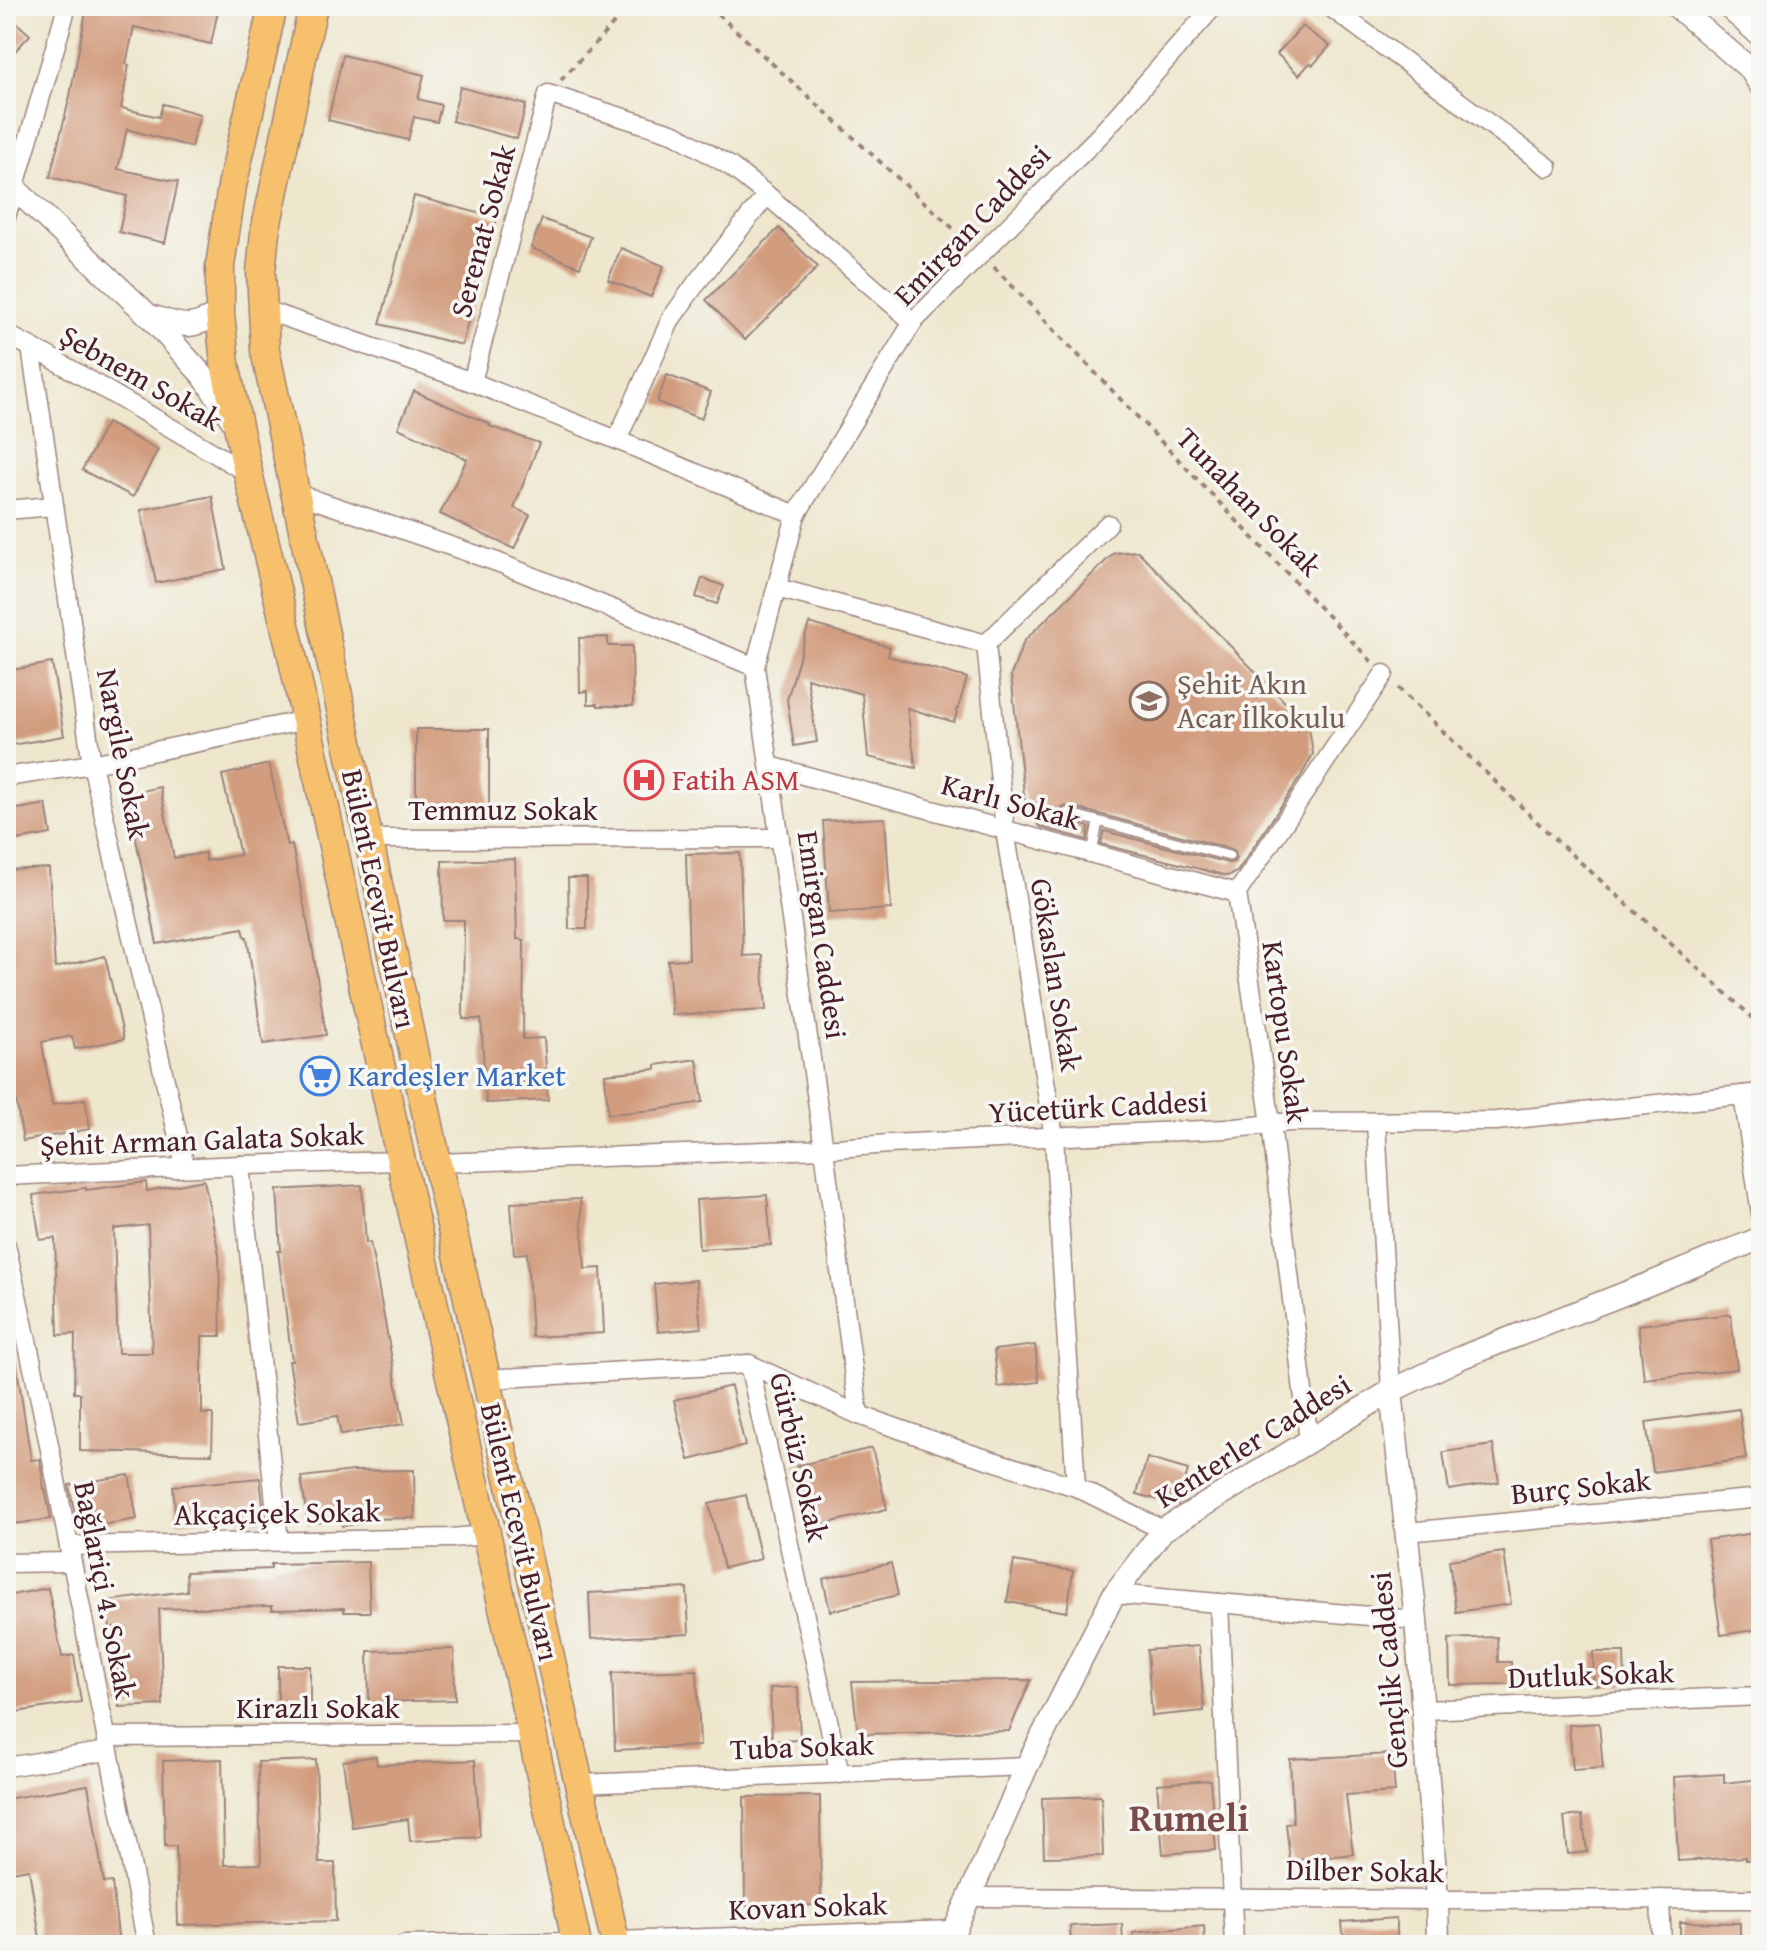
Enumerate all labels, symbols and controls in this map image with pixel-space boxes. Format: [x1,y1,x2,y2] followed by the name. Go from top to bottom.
[883,134,1060,315] street label: Emirgan Caddesi
[438,139,526,322] street label: Serenat Sokak
[52,313,231,442] street label: Şebnem Sokak
[1167,417,1333,587] street label: Tunahan Sokak
[1177,661,1346,739] place label: Şehit Akın Acar İlkokulu
[86,665,162,844] street label: Nargile Sokak
[1128,680,1170,722] school or university icon: Şehit Akın Acar İlkokulu
[672,757,800,801] place label: Fatih ASM
[623,759,665,801] hospital icon: Fatih ASM
[937,761,1086,841] street label: Karlı Sokak
[331,765,429,1032] street label: Bülent Ecevit Bulvarı
[408,787,598,831] street label: Temmuz Sokak
[787,828,859,1042] street label: Emirgan Caddesi
[1020,875,1094,1075] street label: Gökaslan Sokak
[1251,938,1321,1127] street label: Kartopu Sokak
[348,1053,566,1097] place label: Kardeşler Market
[299,1055,341,1097] supermarket icon: Kardeşler Market
[987,1078,1209,1134] street label: Yücetürk Caddesi
[39,1111,366,1167] street label: Şehit Arman Galata Sokak
[1146,1362,1359,1518] street label: Kenterler Caddesi
[759,1368,841,1546] street label: Gürbüz Sokak
[470,1398,572,1665] street label: Bülent Ecevit Bulvarı
[1509,1457,1654,1515] street label: Burç Sokak
[63,1477,149,1703] street label: Bağlariçi 4. Sokak
[173,1488,381,1536] street label: Akçaçiçek Sokak
[1357,1570,1419,1770] street label: Gençlik Caddesi
[1507,1649,1676,1699] street label: Dutluk Sokak
[236,1685,401,1729] street label: Kirazlı Sokak
[729,1721,875,1770] street label: Tuba Sokak
[1129,1789,1249,1845] district label: Rumeli
[1286,1847,1445,1893] street label: Dilber Sokak
[728,1881,889,1931] street label: Kovan Sokak

